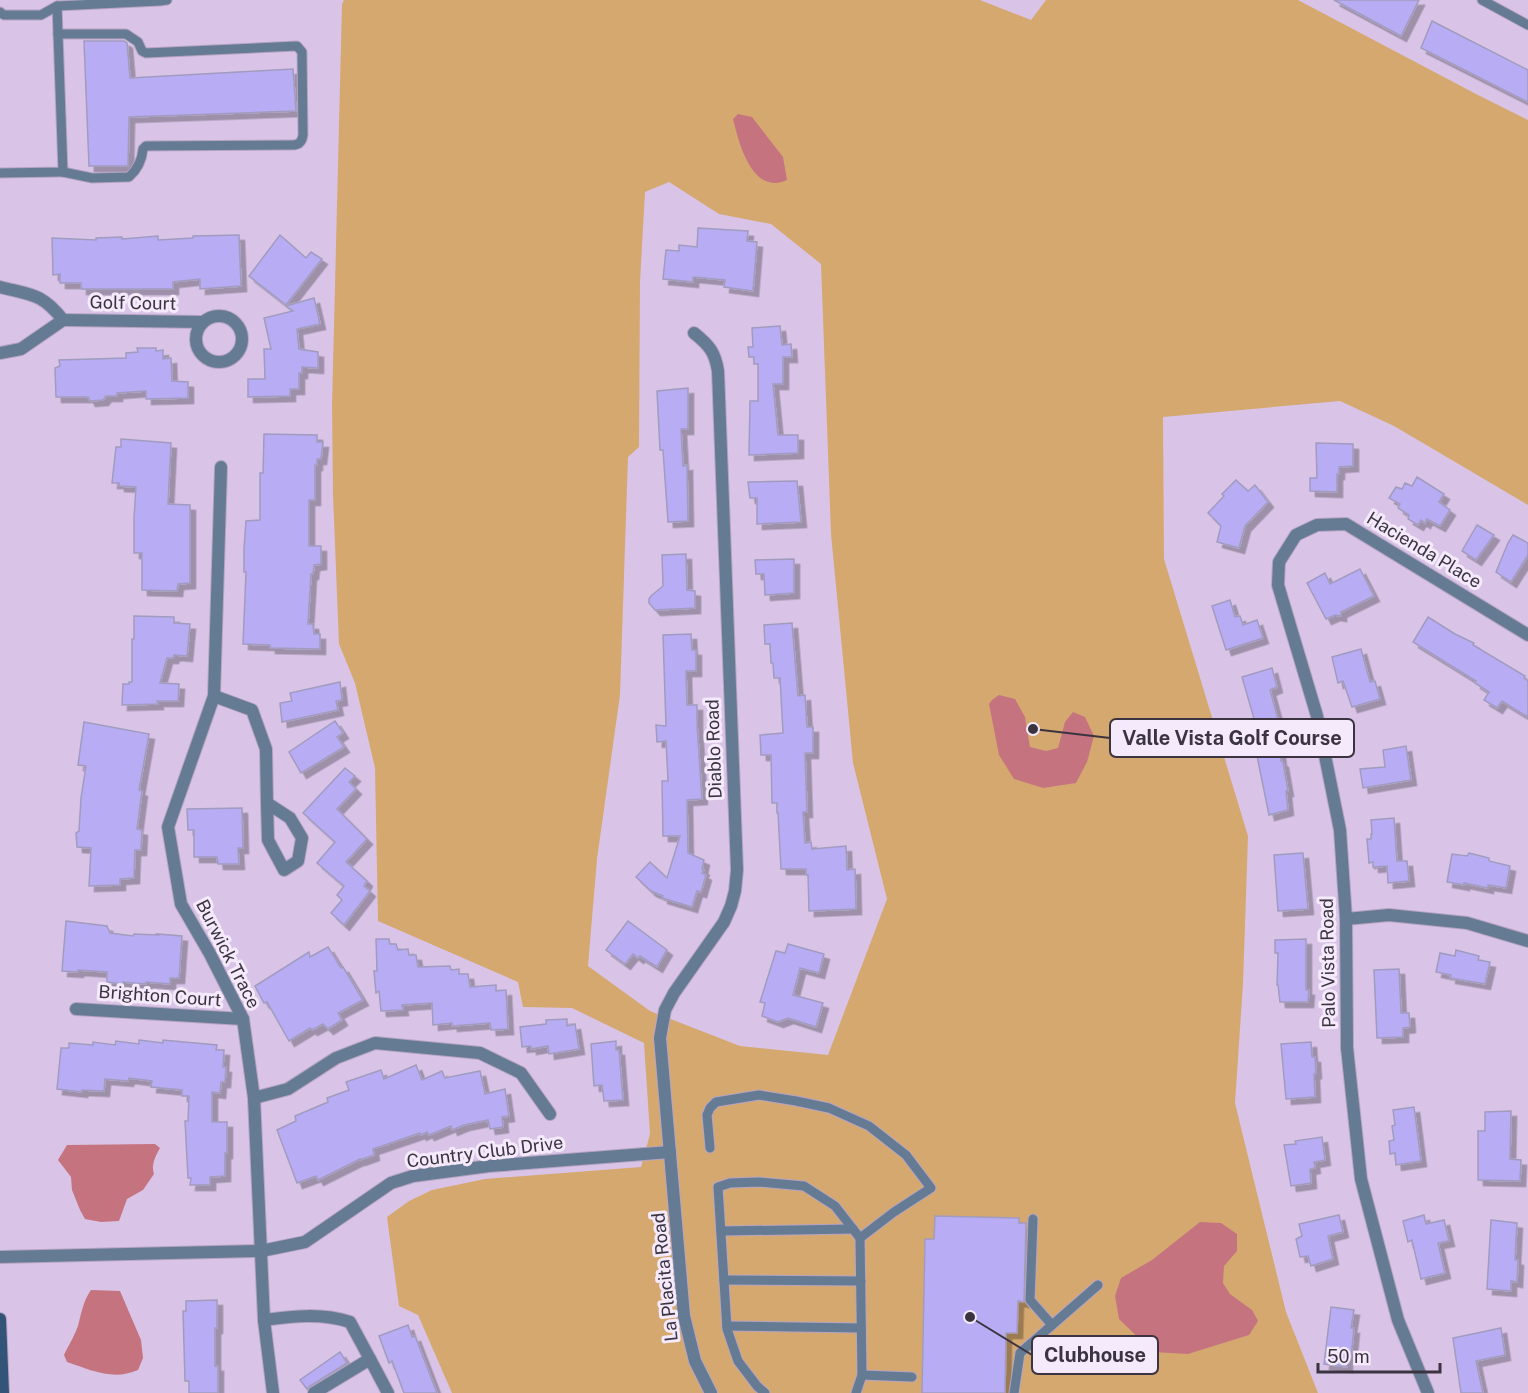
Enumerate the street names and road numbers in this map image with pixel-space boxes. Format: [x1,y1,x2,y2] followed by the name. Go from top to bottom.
[89,291,177,314] street label: Golf Court
[1363,507,1485,592] street label: Hacienda Place
[701,699,726,799] street label: Diablo Road
[192,896,265,1012] street label: Burwick Trace
[1316,898,1339,1028] street label: Palo Vista Road
[98,981,222,1010] street label: Brighton Court
[406,1131,564,1172] street label: Country Club Drive
[647,1212,682,1342] street label: La Placita Road

